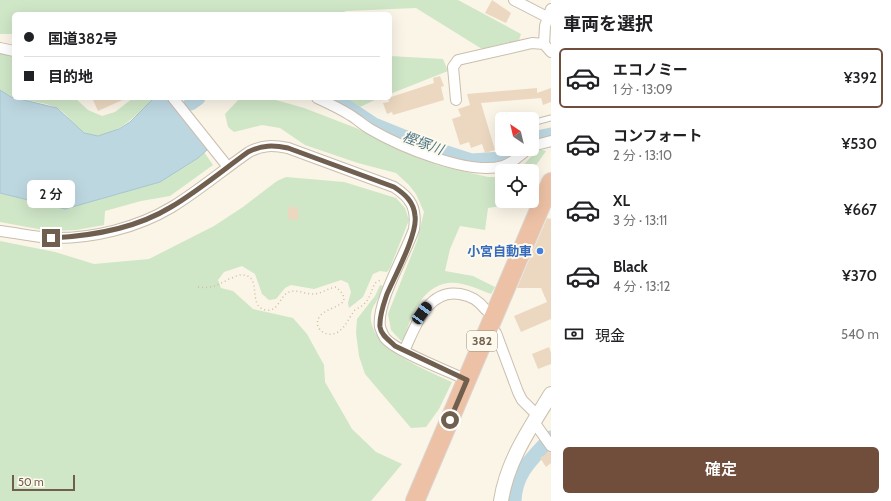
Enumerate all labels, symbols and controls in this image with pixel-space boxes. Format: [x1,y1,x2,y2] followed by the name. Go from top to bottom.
[563,13,653,35] text: 車両を選択
[48,30,118,48] text: 国道382号
[565,60,601,96] icon: car
[613,61,688,79] text: エコノミー
[48,68,93,86] text: 目的地
[844,69,877,87] text: ¥392
[613,81,673,97] text: 1 分 · 13:09
[495,112,539,156] north arrow
[495,112,539,208] map controls
[565,126,601,162] icon: car
[400,127,448,159] water label: 樫塚川
[613,127,703,145] text: コンフォート
[841,135,877,153] text: ¥530
[613,147,672,163] text: 2 分 · 13:10
[495,164,539,208] button: locate
[27,180,75,208] callout: 2 分
[40,186,62,202] text: 2 分
[565,192,601,228] icon: car
[613,192,630,210] text: XL
[844,201,877,219] text: ¥667
[613,212,667,228] text: 3 分 · 13:11
[42,229,60,247] route end
[467,243,532,259] place label: 小宮自動車
[535,246,545,256] marker: 小宮自動車
[565,258,601,294] icon: car
[613,258,648,276] text: Black
[842,267,877,285] text: ¥370
[613,278,670,294] text: 4 分 · 13:12
[410,300,434,326] car
[563,323,585,345] icon: cash
[841,326,879,342] text: 540 m
[595,327,625,345] text: 現金
[467,331,497,351] road number: 382
[441,411,459,429] route start
[563,447,879,493] button: 確定
[12,473,75,492] scale bar
[18,475,44,489] text: 50 m

